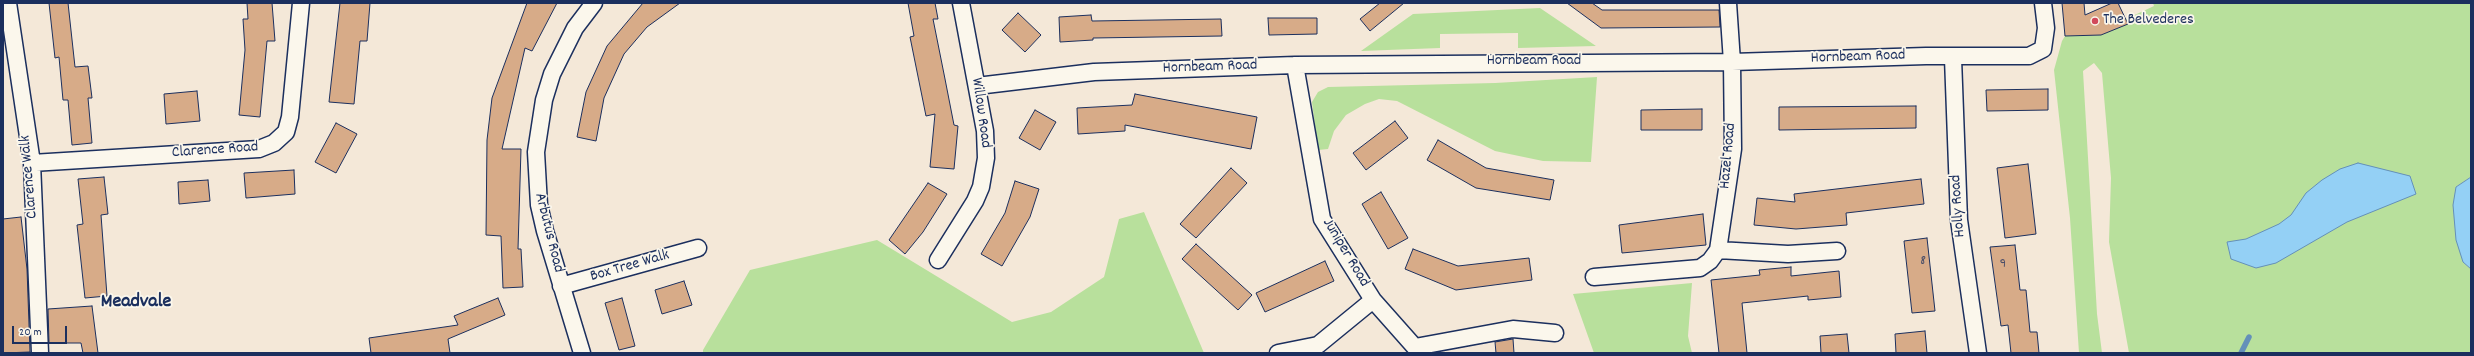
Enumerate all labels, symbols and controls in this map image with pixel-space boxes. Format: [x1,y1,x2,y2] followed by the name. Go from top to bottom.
[2103,11,2194,31] place label: The Belvederes
[2090,16,2100,26] marker: The Belvederes
[1810,47,1906,69] street label: Hornbeam Road
[1487,52,1581,72] street label: Hornbeam Road
[1162,57,1258,79] street label: Hornbeam Road
[966,77,994,149] street label: Willow Road
[1717,122,1741,190] street label: Hazel Road
[17,134,43,220] street label: Clarence Walk
[171,138,259,164] street label: Clarence Road
[1947,174,1971,238] street label: Holly Road
[529,191,567,275] street label: Arbutus Road
[1317,215,1373,291] street label: Juniper Road
[588,247,672,287] street label: Box Tree Walk
[1920,254,1926,270] house number: 8
[2000,257,2006,273] house number: 9
[101,291,171,315] district label: Meadvale
[14,318,69,344] scale bar
[19,324,42,341] text: 20 m

